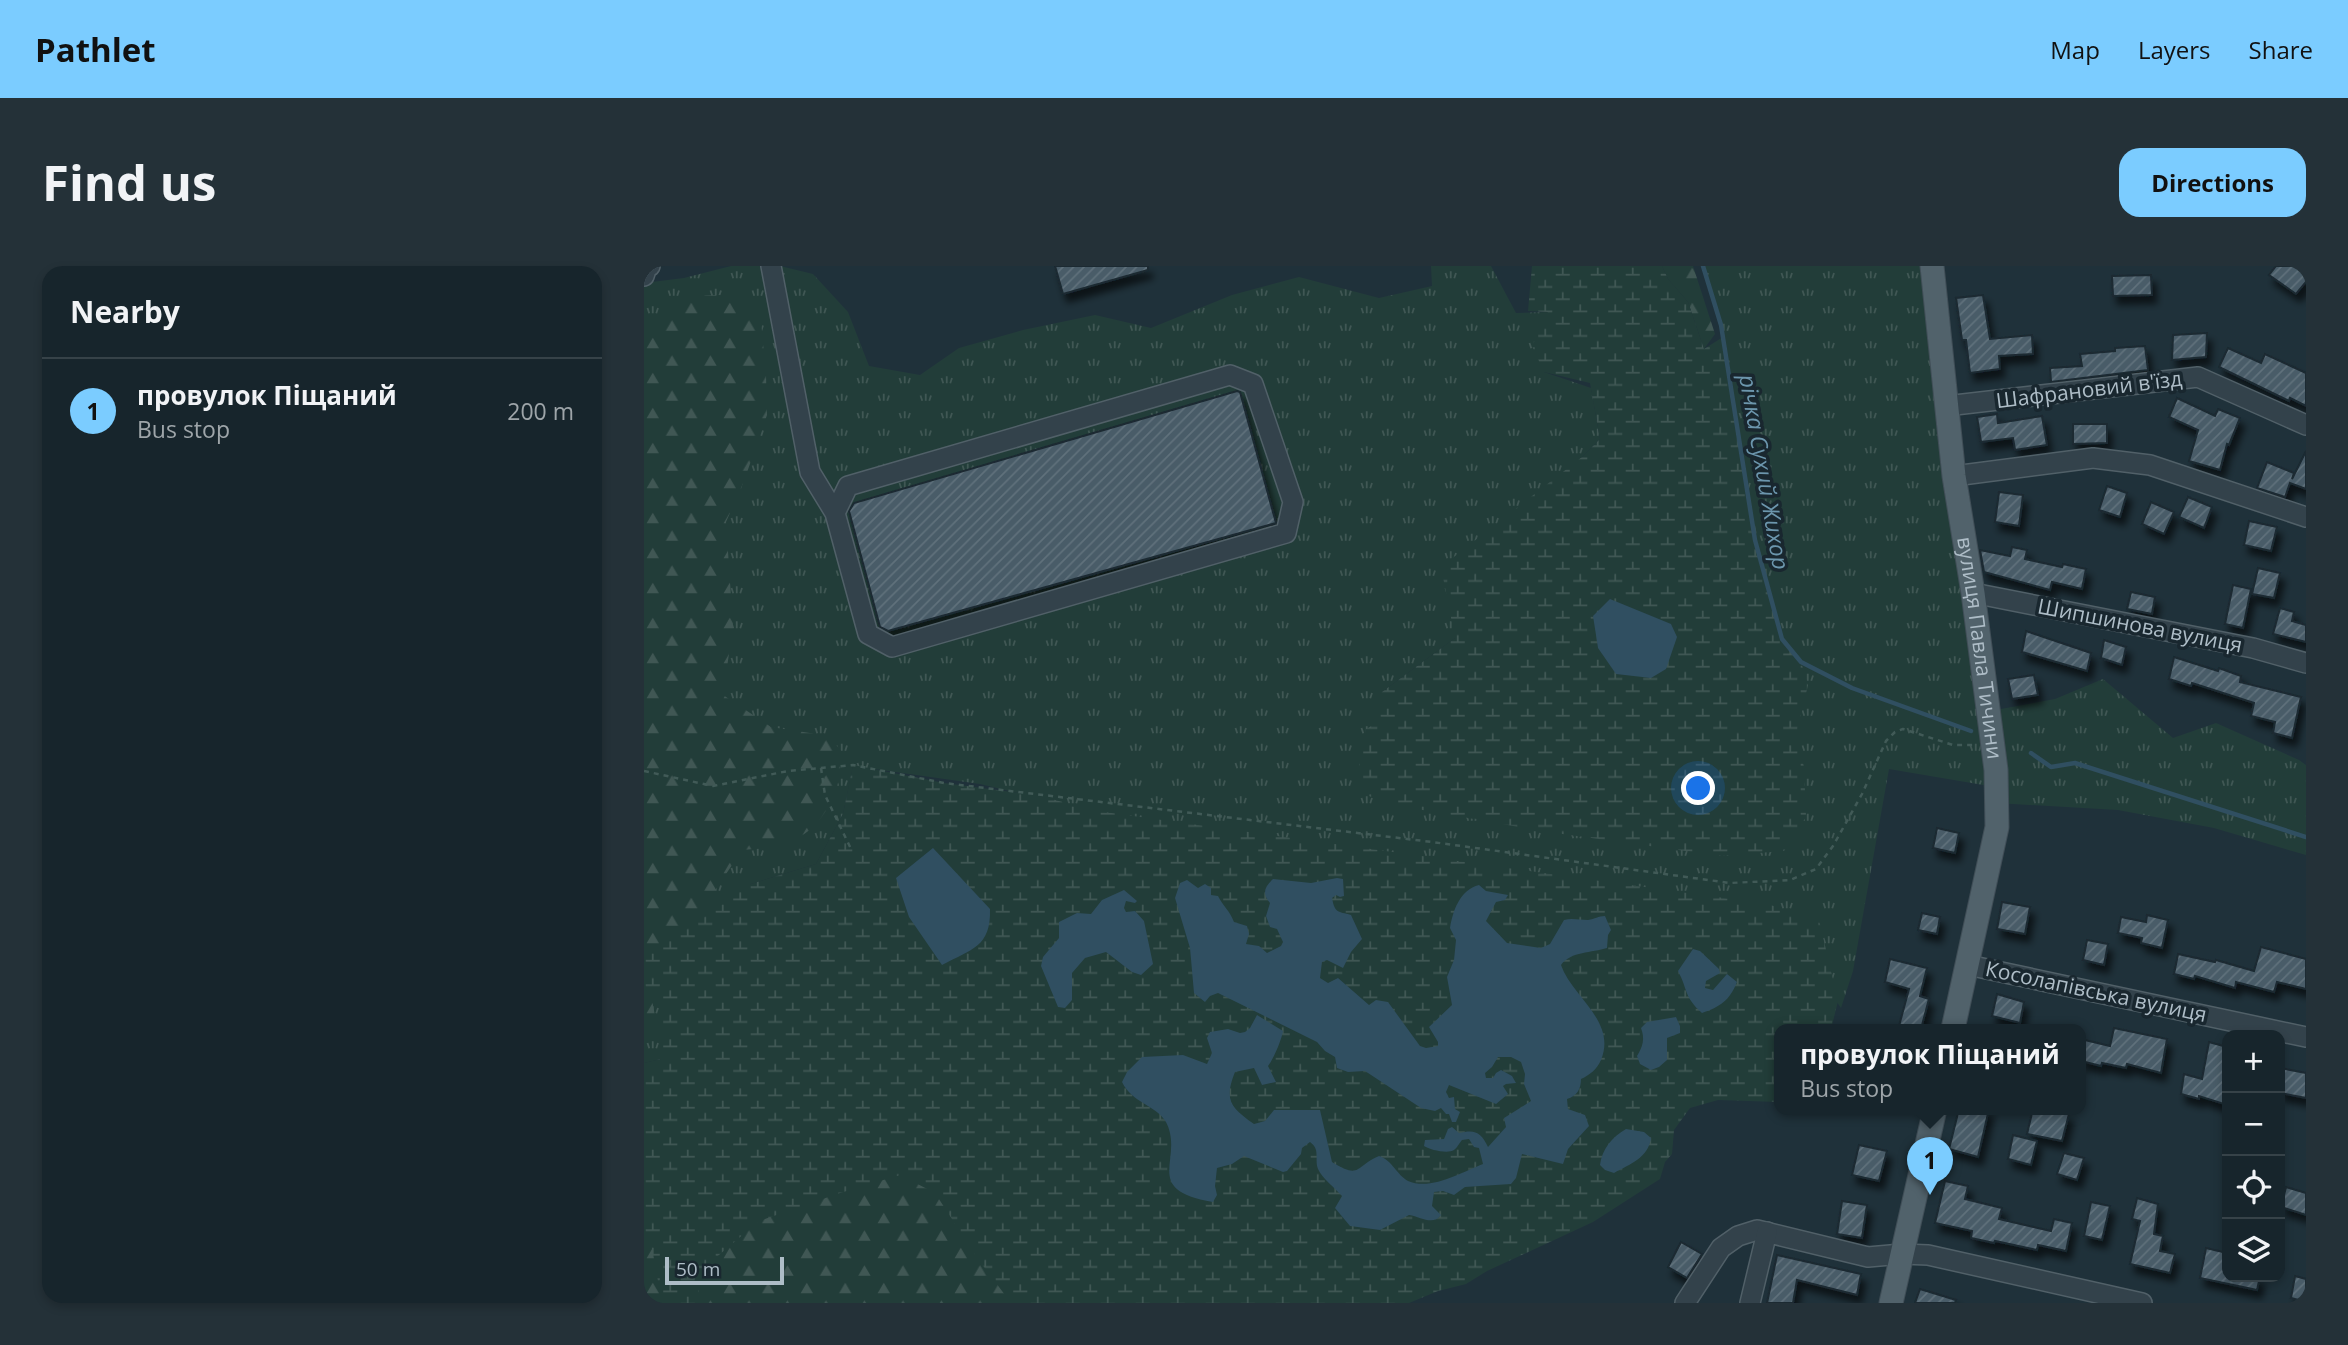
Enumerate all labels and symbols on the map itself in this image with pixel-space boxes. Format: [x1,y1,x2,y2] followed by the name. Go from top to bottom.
[1994,364,2183,414] street label: Шафрановий в'їзд
[1732,371,1798,572] water label: річка Сухий Жихор
[1951,535,2009,761] street label: вулиця Павла Тичини
[2035,591,2245,659] street label: Шипшинова вулиця
[1681,771,1715,805] your location
[1983,954,2209,1028] street label: Косолапівська вулиця
[1907,1137,1953,1195] pin: 1
[665,1254,784,1286] scale bar

